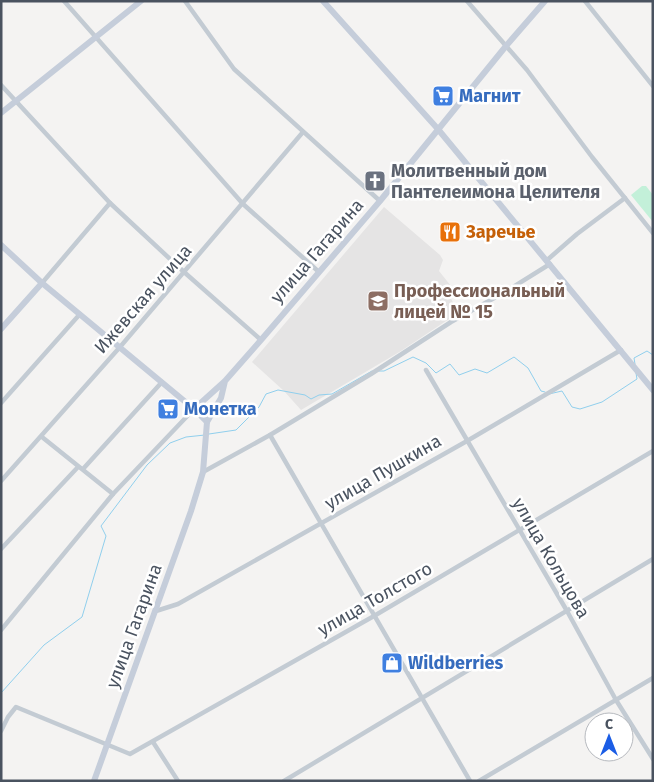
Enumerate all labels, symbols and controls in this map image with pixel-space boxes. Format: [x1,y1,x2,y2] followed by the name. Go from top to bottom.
[431,84,455,108] supermarket icon: Магнит
[459,85,521,107] place label: Магнит
[391,160,600,203] place label: Молитвенный дом Пантелеимона Целителя
[363,169,387,193] church icon: Молитвенный дом Пантелеимона Целителя
[266,194,368,308] street label: улица Гагарина
[438,220,462,244] restaurant icon: Заречье
[465,221,536,243] place label: Заречье
[90,240,196,358] street label: Ижевская улица
[394,280,565,323] place label: Профессиональный лицей № 15
[366,289,390,313] school or university icon: Профессиональный лицей № 15
[156,397,180,421] supermarket icon: Монетка
[184,398,257,420] place label: Монетка
[321,430,445,514] street label: улица Пушкина
[508,494,594,622] street label: улица Кольцова
[314,557,436,641] street label: улица Толстого
[101,561,167,691] street label: улица Гагарина
[380,651,404,675] shop icon: Wildberries
[408,652,504,674] place label: Wildberries
[584,712,634,762] north arrow
[605,716,613,733] text: С

